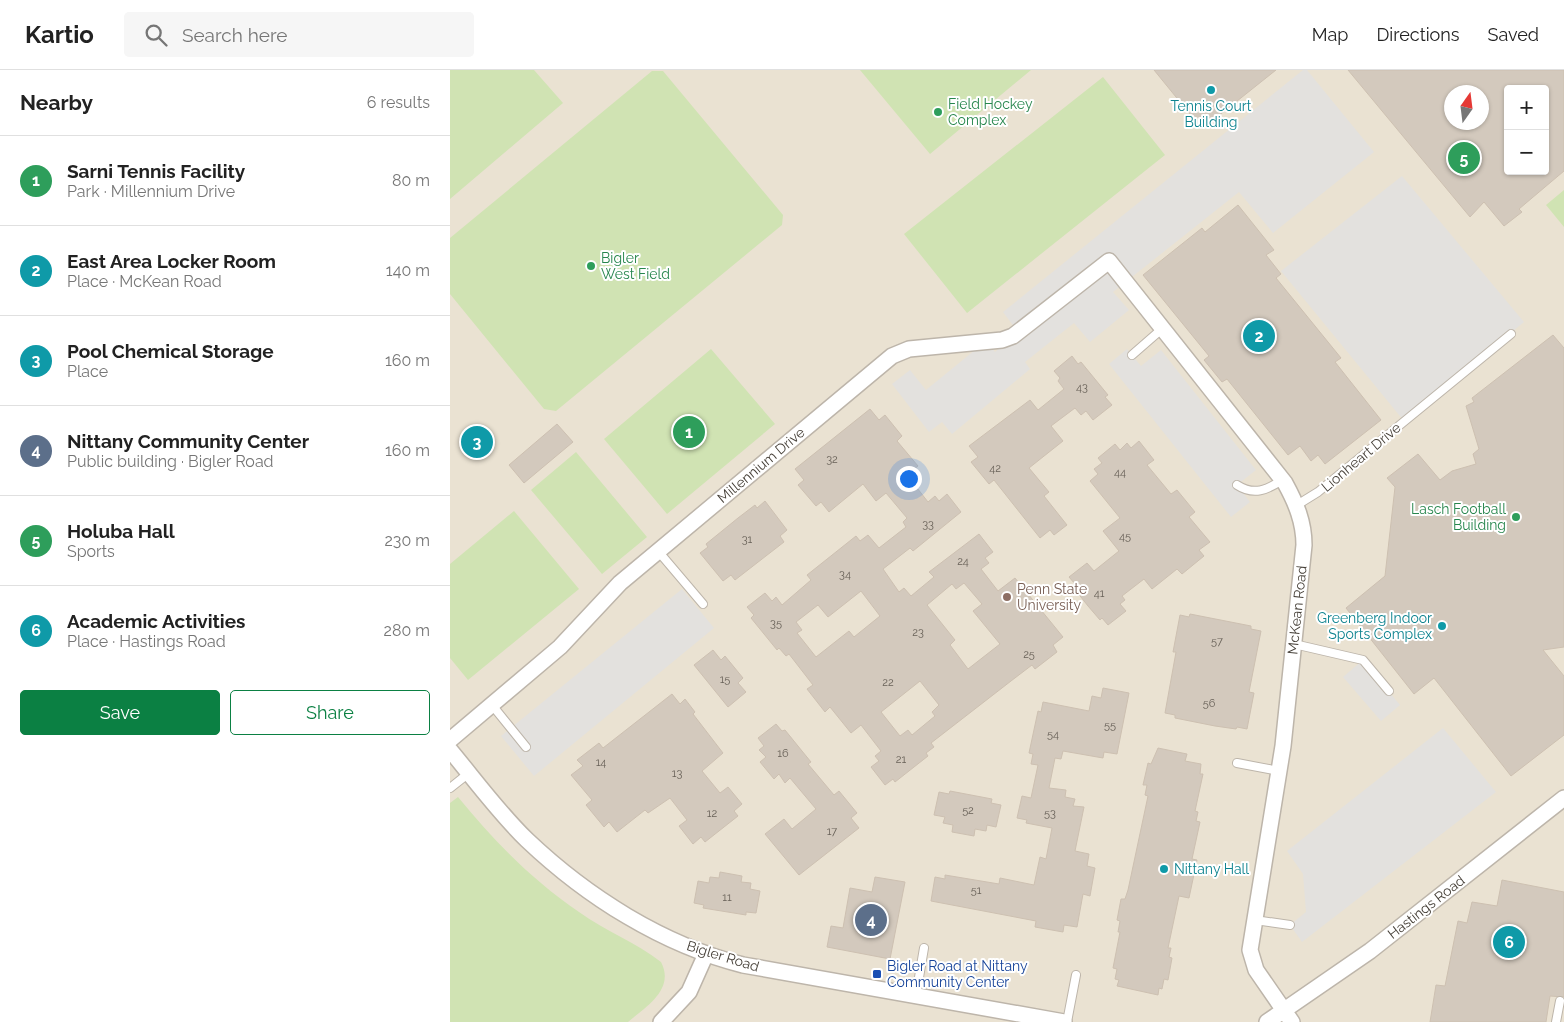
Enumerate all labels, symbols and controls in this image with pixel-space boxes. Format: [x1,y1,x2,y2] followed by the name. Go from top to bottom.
[124,12,474,57] search box
[25,20,94,49] text: Kartio
[142,21,170,49] icon: search
[182,24,287,46] text: Search here
[1312,24,1348,45] text: Map
[1376,24,1460,45] text: Directions
[1488,24,1539,45] text: Saved
[1205,84,1217,96] marker: Tennis Court Building
[1444,85,1489,130] north arrow
[1504,85,1549,175] map controls
[1504,85,1549,130] button: +
[20,90,93,115] text: Nearby
[367,93,430,112] text: 6 results
[948,96,1033,128] place label: Field Hockey Complex
[1171,98,1252,130] place label: Tennis Court Building
[932,106,944,118] marker: Field Hockey Complex
[1504,130,1549,175] button: −
[1448,139,1480,177] pin: 5
[67,160,245,182] text: Sarni Tennis Facility
[32,171,40,190] text: 1
[392,171,430,190] text: 80 m
[67,182,235,201] text: Park · Millennium Drive
[67,250,276,272] text: East Area Locker Room
[601,250,670,282] place label: Bigler West Field
[585,260,597,272] marker: Bigler West Field
[31,261,41,280] text: 2
[386,261,430,280] text: 140 m
[67,272,222,291] text: Place · McKean Road
[1243,317,1275,355] pin: 2
[67,340,274,362] text: Pool Chemical Storage
[32,351,40,370] text: 3
[385,351,430,370] text: 160 m
[67,362,108,381] text: Place
[1076,381,1088,394] house number: 43
[673,413,705,451] pin: 1
[1318,419,1404,495] street label: Lionheart Drive
[461,423,493,461] pin: 3
[714,424,808,506] street label: Millennium Drive
[67,430,309,452] text: Nittany Community Center
[31,441,41,460] text: 4
[385,441,430,460] text: 160 m
[67,452,274,471] text: Public building · Bigler Road
[826,453,838,466] house number: 32
[989,462,1001,475] house number: 42
[896,466,922,492] your location
[1114,466,1126,479] house number: 44
[1411,501,1506,533] place label: Lasch Football Building
[1510,511,1522,523] marker: Lasch Football Building
[922,518,934,531] house number: 33
[67,520,175,542] text: Holuba Hall
[1119,530,1131,543] house number: 45
[32,531,40,550] text: 5
[385,531,430,550] text: 230 m
[742,533,753,546] house number: 31
[67,542,115,561] text: Sports
[957,555,969,568] house number: 24
[1284,565,1310,655] street label: McKean Road
[839,568,851,581] house number: 34
[1017,581,1087,613] place label: Penn State University
[1094,587,1105,600] house number: 41
[1001,591,1013,603] marker: Penn State University
[67,610,245,632] text: Academic Activities
[1317,610,1432,642] place label: Greenberg Indoor Sports Complex
[770,617,782,630] house number: 35
[1436,620,1448,632] marker: Greenberg Indoor Sports Complex
[31,621,41,640] text: 6
[384,621,430,640] text: 280 m
[912,626,924,639] house number: 23
[67,632,226,651] text: Place · Hastings Road
[1211,635,1223,648] house number: 57
[1023,648,1035,661] house number: 25
[720,673,730,686] house number: 15
[882,676,894,689] house number: 22
[20,690,220,735] button: Save
[230,690,430,735] button: Share
[1203,697,1216,710] house number: 56
[1104,719,1116,732] house number: 55
[1047,728,1059,741] house number: 54
[777,747,789,760] house number: 16
[896,753,907,766] house number: 21
[596,756,606,769] house number: 14
[672,767,682,780] house number: 13
[962,804,974,817] house number: 52
[707,807,717,820] house number: 12
[1044,807,1056,820] house number: 53
[827,825,837,838] house number: 17
[1174,861,1249,877] place label: Nittany Hall
[1158,863,1170,875] marker: Nittany Hall
[1384,872,1468,942] street label: Hastings Road
[971,884,982,897] house number: 51
[722,891,732,904] house number: 11
[855,901,887,939] pin: 4
[1493,923,1525,961] pin: 6
[685,937,761,975] street label: Bigler Road
[887,958,1028,990] place label: Bigler Road at Nittany Community Center
[871,968,883,980] marker: Bigler Road at Nittany Community Center

